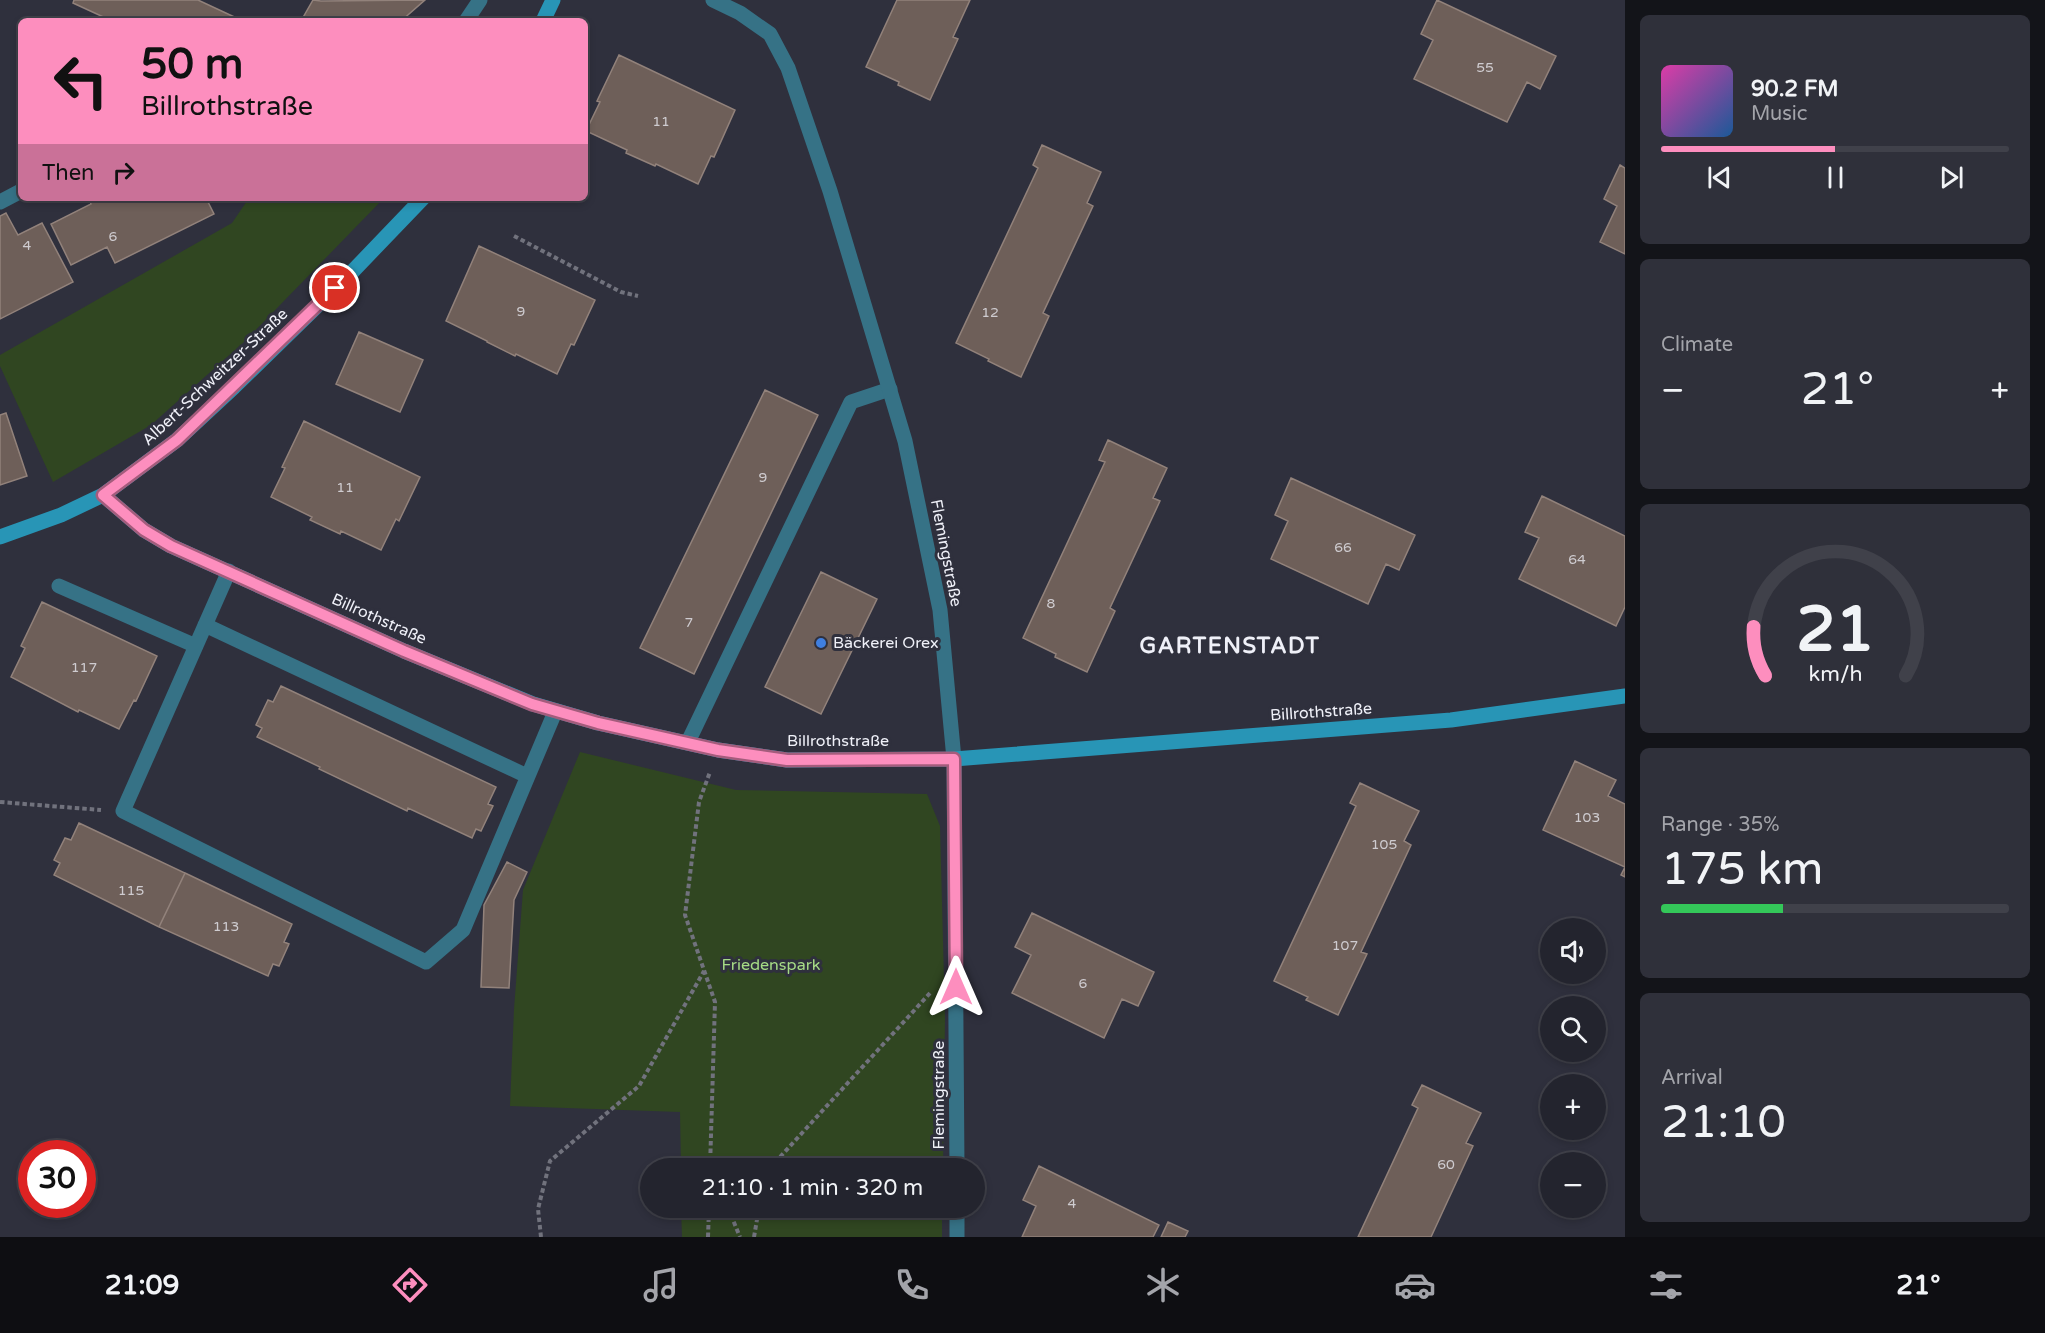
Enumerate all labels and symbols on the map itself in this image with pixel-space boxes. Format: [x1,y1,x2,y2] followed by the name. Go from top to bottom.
[1476,59,1494,76] house number: 55
[652,113,670,130] house number: 11
[109,228,118,245] house number: 6
[23,237,32,254] house number: 4
[309,262,360,313] pin
[517,303,525,320] house number: 9
[138,304,292,450] street label: Albert-Schweitzer-Straße
[981,304,999,321] house number: 12
[759,469,767,486] house number: 9
[336,479,354,496] house number: 11
[926,498,966,608] street label: Flemingstraße
[1334,539,1352,556] house number: 66
[1568,551,1586,568] house number: 64
[328,589,430,649] street label: Billrothstraße
[1047,595,1056,612] house number: 8
[685,614,693,631] house number: 7
[833,633,939,653] place label: Bäckerei Orex
[1140,633,1320,659] district label: GARTENSTADT
[814,636,828,650] marker: Bäckerei Orex
[71,659,97,676] house number: 117
[1269,698,1373,726] street label: Billrothstraße
[787,731,889,751] street label: Billrothstraße
[1574,809,1600,826] house number: 103
[1371,836,1397,853] house number: 105
[118,882,144,899] house number: 115
[213,918,239,935] house number: 113
[1332,937,1358,954] house number: 107
[722,955,821,975] park label: Friedenspark
[924,955,988,1019] position arrow
[1079,975,1088,992] house number: 6
[929,1041,949,1149] street label: Flemingstraße
[18,1140,96,1218] speed limit sign: 30
[1437,1156,1455,1173] house number: 60
[1068,1195,1077,1212] house number: 4

